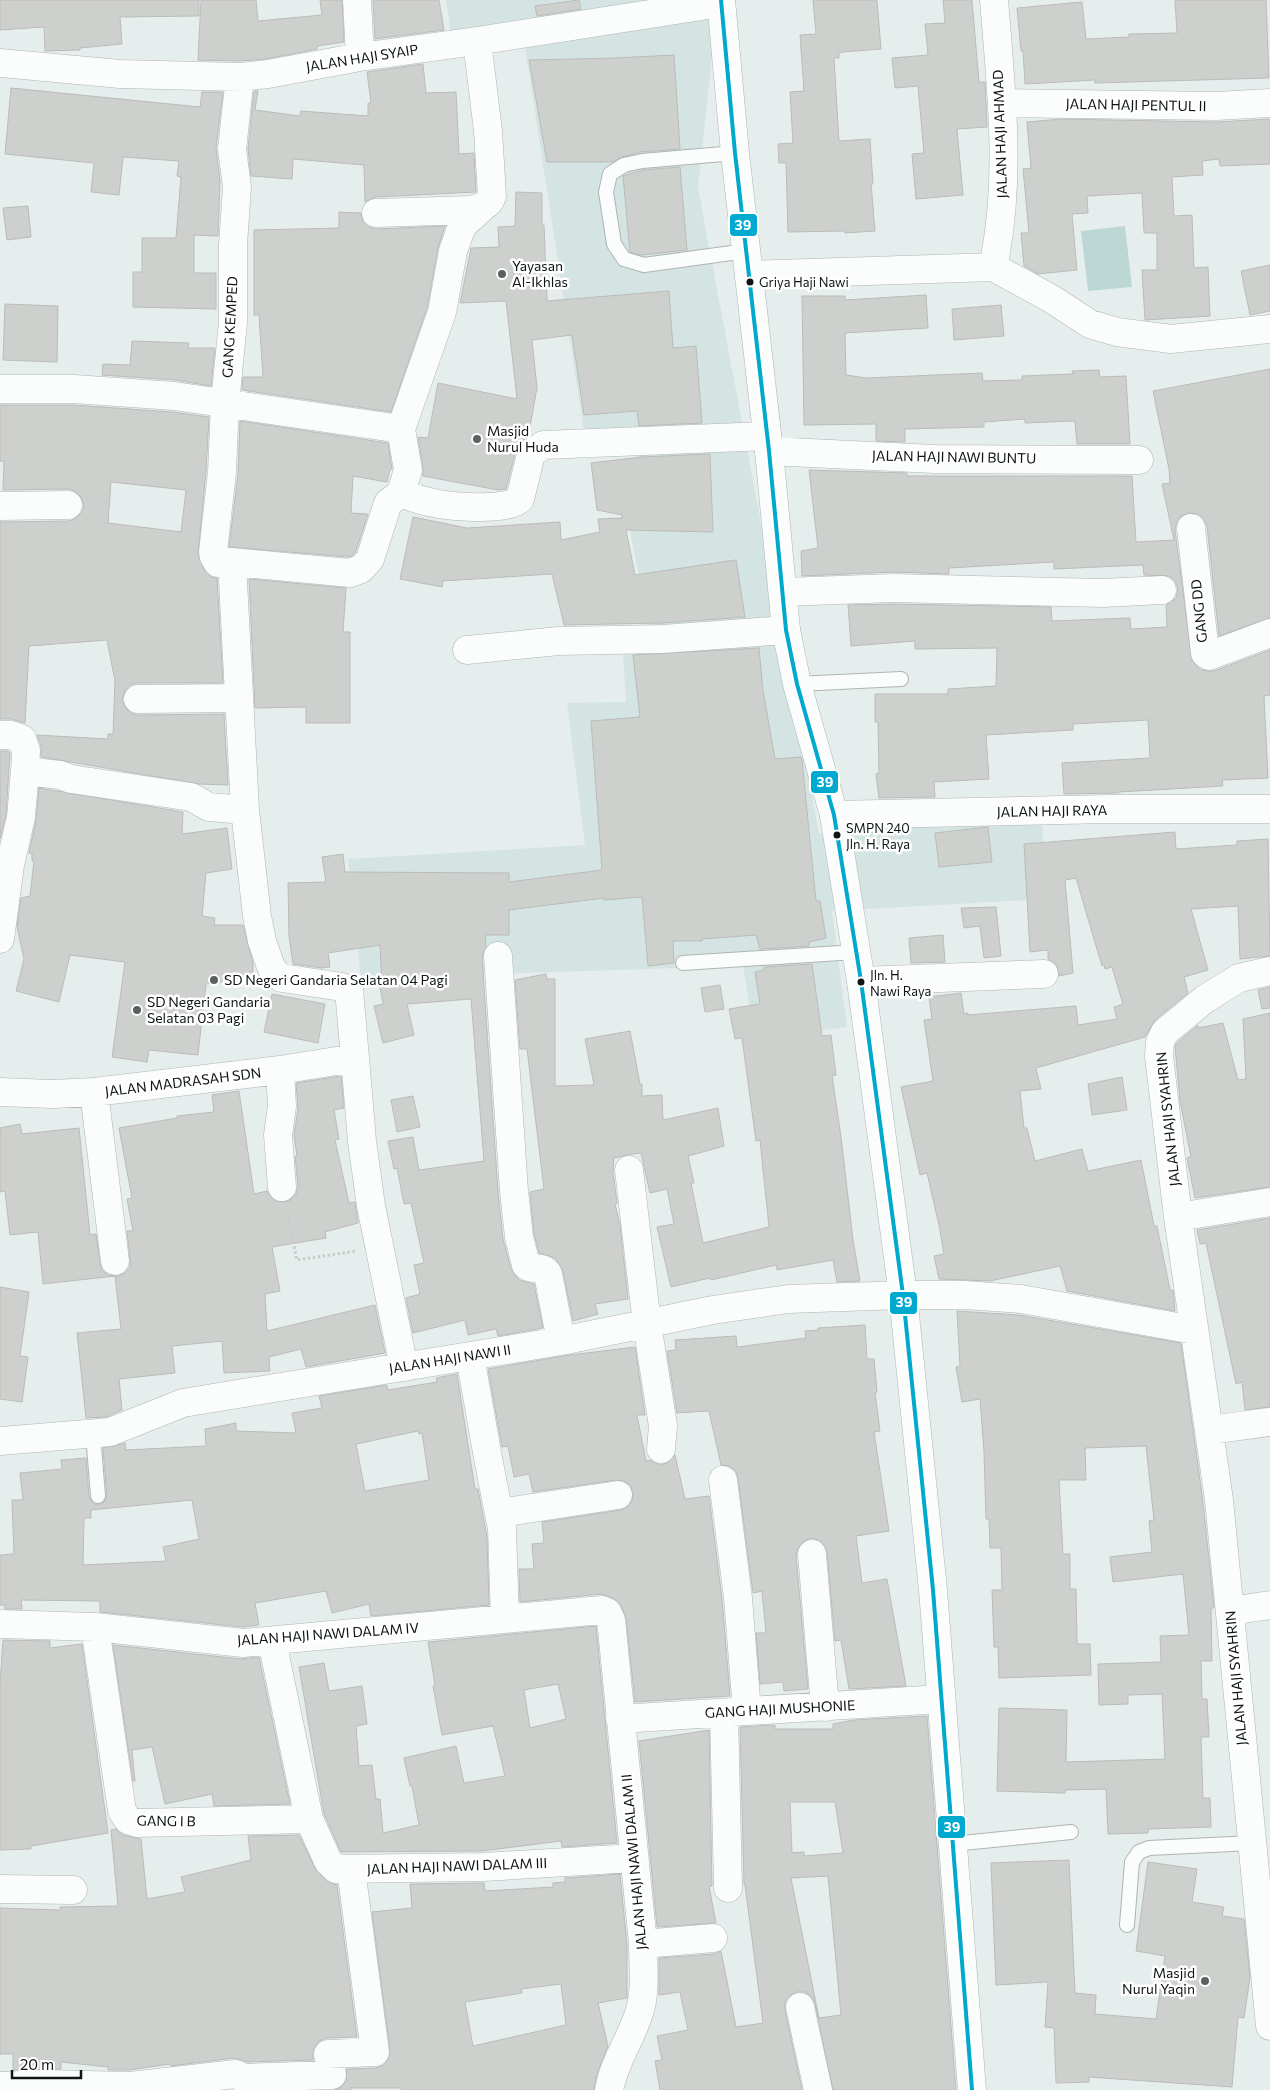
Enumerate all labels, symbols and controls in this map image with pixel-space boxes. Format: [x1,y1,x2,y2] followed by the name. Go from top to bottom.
[304,40,420,75] street label: JALAN HAJI SYAIP
[989,69,1010,199] street label: JALAN HAJI AHMAD
[1065,95,1207,114] street label: JALAN HAJI PENTUL II
[729,213,758,237] line badge: 39
[735,216,752,233] text: 39
[512,257,568,290] place label: Yayasan Al-Ikhlas
[496,268,508,280] marker: Yayasan Al-Ikhlas
[759,274,849,290] place label: Griya Haji Nawi
[218,276,241,378] street label: GANG KEMPED
[745,277,755,287] marker: Griya Haji Nawi
[487,422,559,455] place label: Masjid Nurul Huda
[471,433,483,445] marker: Masjid Nurul Huda
[872,447,1036,466] street label: JALAN HAJI NAWI BUNTU
[1187,578,1210,644] street label: GANG DD
[810,770,839,794] line badge: 39
[817,773,834,790] text: 39
[996,801,1108,820] street label: JALAN HAJI RAYA
[846,820,910,852] place label: SMPN 240 Jln. H. Raya
[832,830,842,840] marker: SMPN 240 Jln. H. Raya
[870,967,931,999] place label: Jln. H. Nawi Raya
[224,971,448,988] place label: SD Negeri Gandaria Selatan 04 Pagi
[208,974,220,986] marker: SD Negeri Gandaria Selatan 04 Pagi
[856,977,866,987] marker: Jln. H. Nawi Raya
[147,993,270,1026] place label: SD Negeri Gandaria Selatan 03 Pagi
[131,1004,143,1016] marker: SD Negeri Gandaria Selatan 03 Pagi
[1152,1051,1183,1187] street label: JALAN HAJI SYAHRIN
[104,1063,262,1100] street label: JALAN MADRASAH SDN
[889,1291,918,1315] line badge: 39
[896,1293,913,1310] text: 39
[388,1340,512,1377] street label: JALAN HAJI NAWI II
[1221,1610,1250,1746] street label: JALAN HAJI SYAHRIN
[236,1619,420,1648] street label: JALAN HAJI NAWI DALAM IV
[704,1696,856,1721] street label: GANG HAJI MUSHONIE
[617,1773,650,1951] street label: JALAN HAJI NAWI DALAM II
[136,1811,196,1830] street label: GANG I B
[937,1815,966,1839] line badge: 39
[944,1818,961,1835] text: 39
[366,1854,548,1877] street label: JALAN HAJI NAWI DALAM III
[1122,1964,1195,1997] place label: Masjid Nurul Yaqin
[1199,1975,1211,1987] marker: Masjid Nurul Yaqin
[12,2048,81,2080] scale bar
[20,2055,54,2073] text: 20 m

